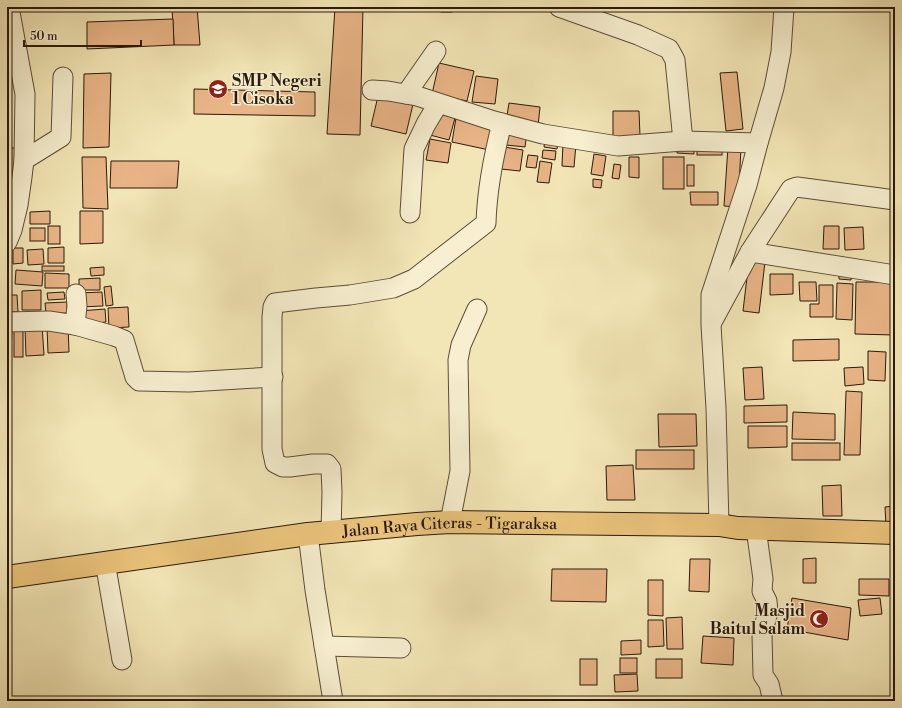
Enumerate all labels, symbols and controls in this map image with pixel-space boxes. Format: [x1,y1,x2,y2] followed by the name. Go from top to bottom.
[24,22,141,48] scale bar
[30,29,58,44] text: 50 m
[232,71,322,109] place label: SMP Negeri 1 Cisoka
[207,78,229,100] school or university icon: SMP Negeri 1 Cisoka
[340,513,558,542] street label: Jalan Raya Citeras - Tigaraksa
[710,601,805,639] place label: Masjid Baitul Salam
[808,608,830,630] mosque icon: Masjid Baitul Salam

